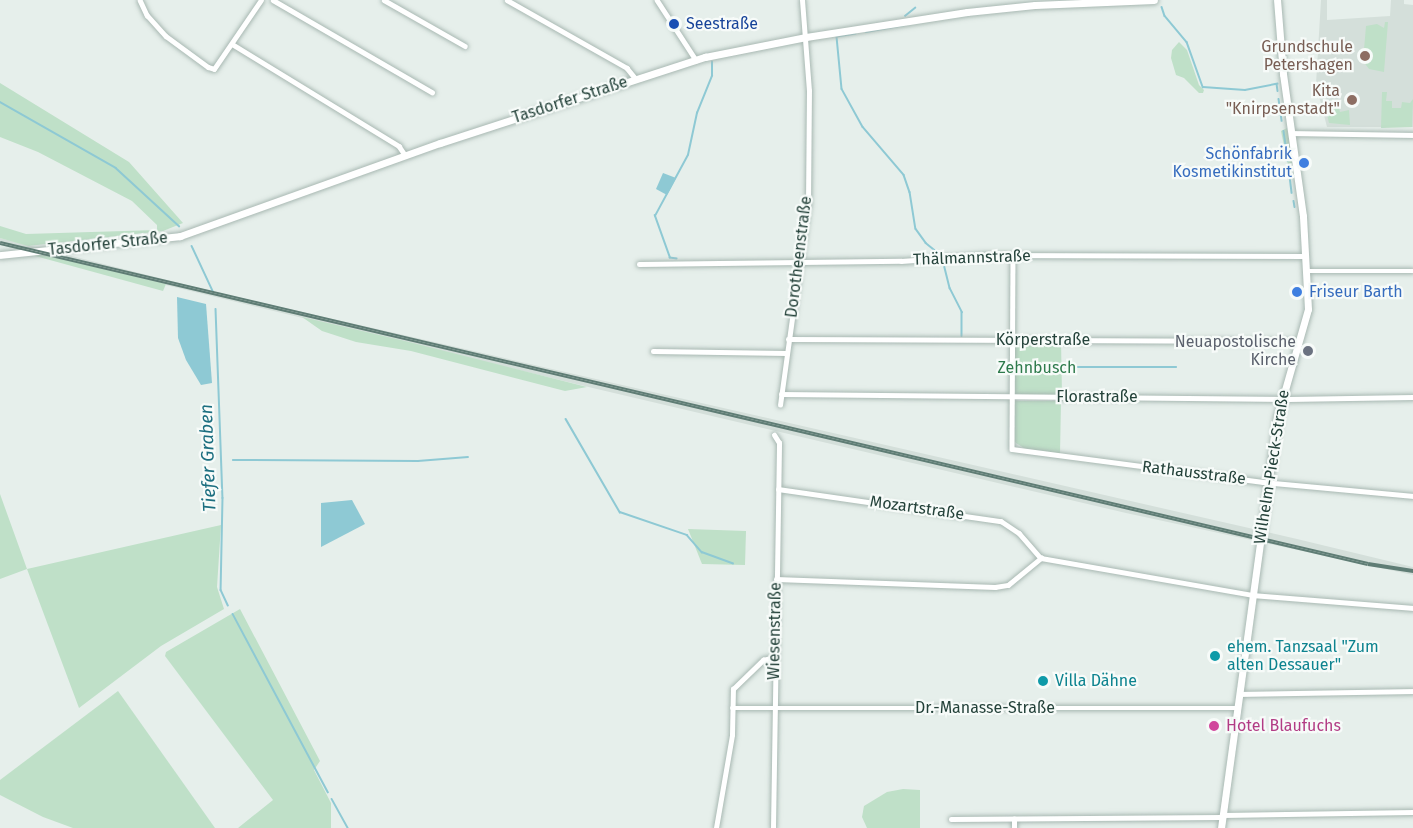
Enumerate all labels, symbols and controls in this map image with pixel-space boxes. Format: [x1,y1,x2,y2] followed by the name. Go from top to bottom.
[686,14,758,34] place label: Seestraße
[667,17,681,31] marker: Seestraße
[1261,37,1353,75] place label: Grundschule Petershagen
[1358,49,1372,63] marker: Grundschule Petershagen
[510,72,630,128] street label: Tasdorfer Straße
[1226,81,1340,119] place label: Kita "Knirpsenstadt"
[1345,93,1359,107] marker: Kita "Knirpsenstadt"
[1173,144,1292,182] place label: Schönfabrik Kosmetikinstitut
[1297,156,1311,170] marker: Schönfabrik Kosmetikinstitut
[782,195,816,319] street label: Dorotheenstraße
[47,228,169,260] street label: Tasdorfer Straße
[913,246,1031,270] street label: Thälmannstraße
[1309,282,1403,302] place label: Friseur Barth
[1290,285,1304,299] marker: Friseur Barth
[996,330,1090,350] street label: Körperstraße
[1175,332,1296,370] place label: Neuapostolische Kirche
[1301,344,1315,358] marker: Neuapostolische Kirche
[998,358,1076,378] park label: Zehnbusch
[1056,387,1138,407] street label: Florastraße
[1250,388,1294,546] street label: Wilhelm-Pieck-Straße
[195,404,221,512] water label: Tiefer Graben
[1141,457,1247,489] street label: Rathausstraße
[869,492,965,524] street label: Mozartstraße
[765,582,785,680] street label: Wiesenstraße
[1227,637,1379,675] place label: ehem. Tanzsaal "Zum alten Dessauer"
[1208,649,1222,663] marker: ehem. Tanzsaal "Zum alten Dessauer"
[1055,671,1137,691] place label: Villa Dähne
[1036,674,1050,688] marker: Villa Dähne
[915,698,1055,718] street label: Dr.-Manasse-Straße
[1226,716,1341,736] place label: Hotel Blaufuchs
[1207,719,1221,733] marker: Hotel Blaufuchs

